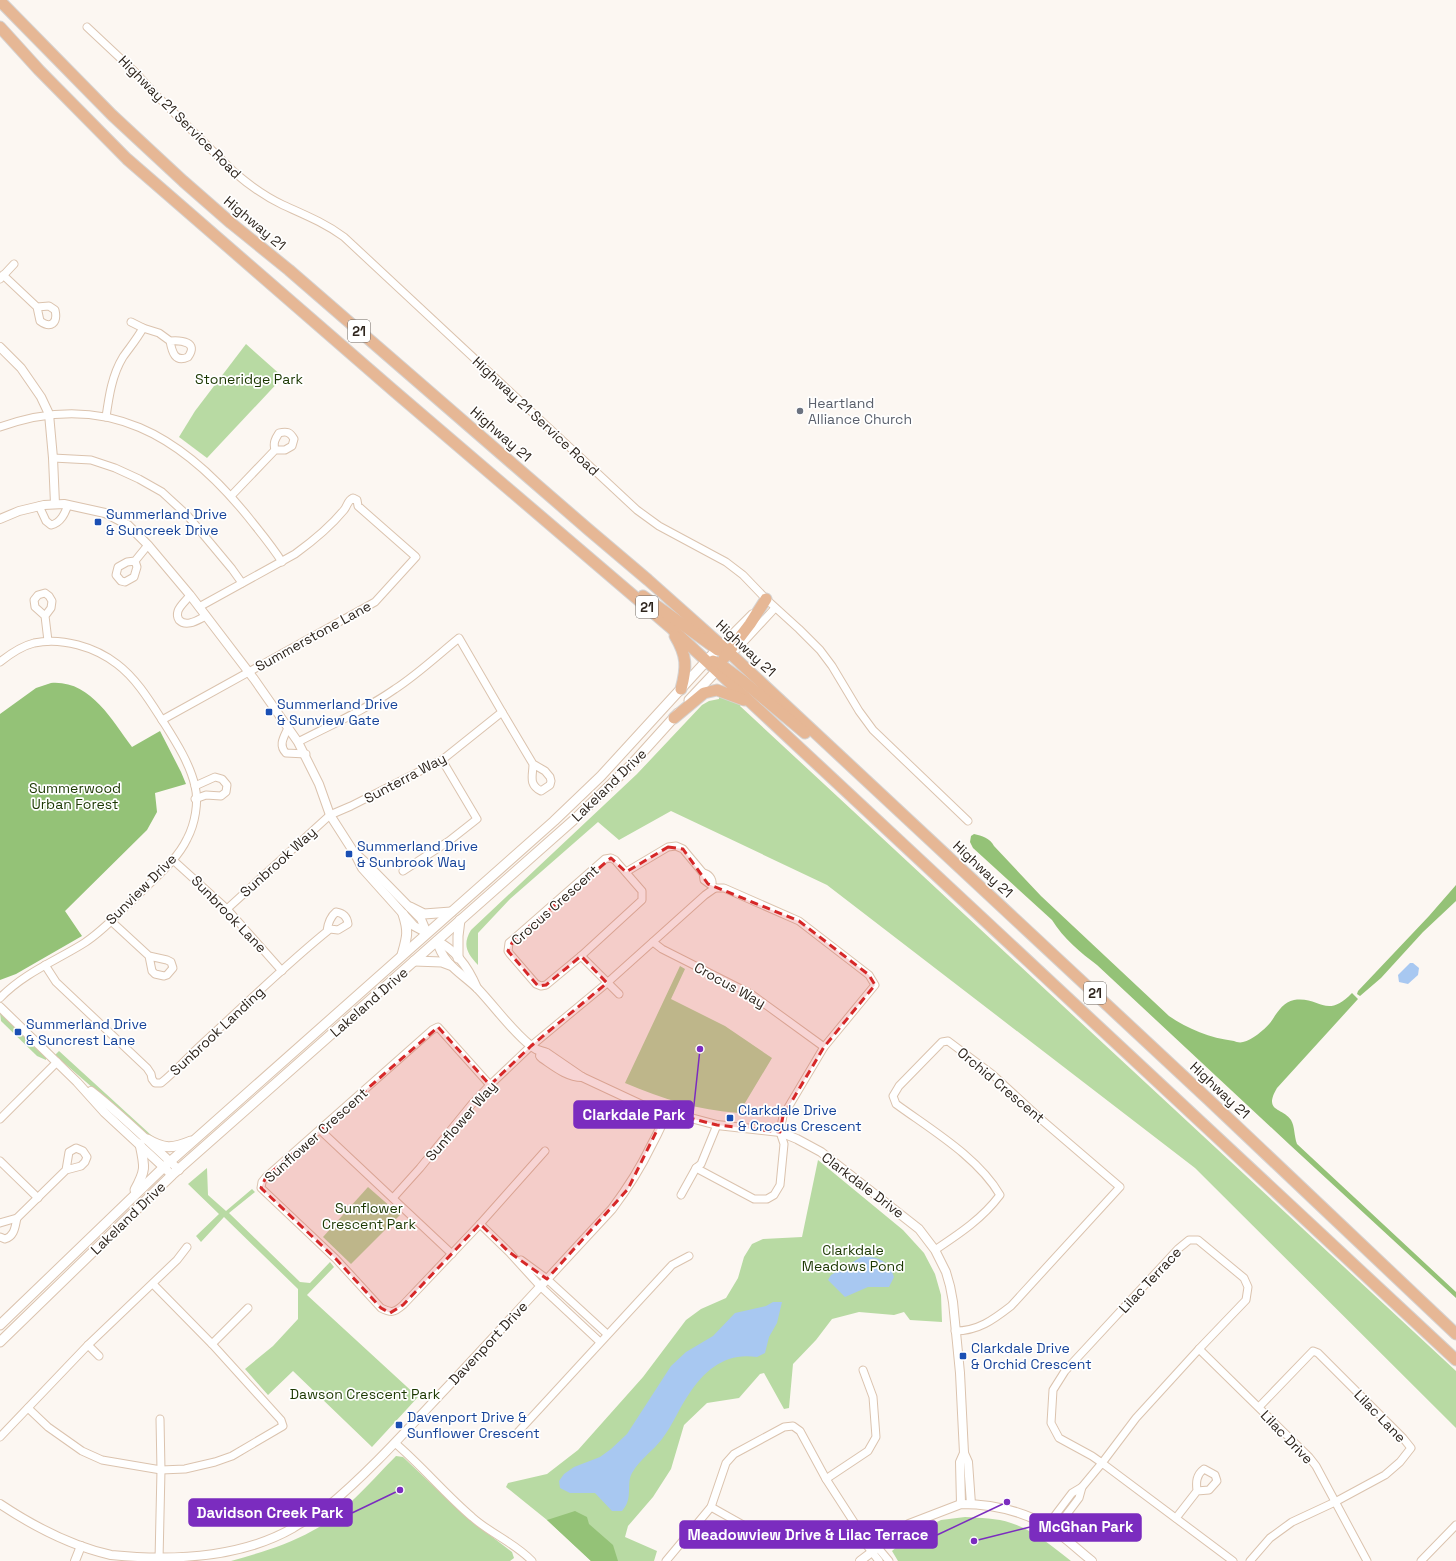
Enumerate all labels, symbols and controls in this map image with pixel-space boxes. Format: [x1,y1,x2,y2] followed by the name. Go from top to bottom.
[115,52,245,182] street label: Highway 21 Service Road
[220,192,290,254] street label: Highway 21
[348,320,370,342] road number: 21
[469,353,603,479] street label: Highway 21 Service Road
[195,370,303,388] park label: Stoneridge Park
[808,394,912,428] place label: Heartland Alliance Church
[467,403,535,465] street label: Highway 21
[795,406,805,416] marker: Heartland Alliance Church
[106,505,227,539] place label: Summerland Drive & Suncreek Drive
[93,517,103,527] marker: Summerland Drive & Suncreek Drive
[636,596,658,618] road number: 21
[252,597,374,675] street label: Summerstone Lane
[712,616,780,680] street label: Highway 21
[277,695,398,729] place label: Summerland Drive & Sunview Gate
[264,707,274,717] marker: Summerland Drive & Sunview Gate
[568,745,650,825] street label: Lakeland Drive
[361,749,449,807] street label: Sunterra Way
[29,779,121,813] park label: Summerwood Urban Forest
[236,823,320,901] street label: Sunbrook Way
[357,837,478,871] place label: Summerland Drive & Sunbrook Way
[949,837,1017,901] street label: Highway 21
[344,849,354,859] marker: Summerland Drive & Sunbrook Way
[102,850,180,928] street label: Sunview Drive
[507,861,603,949] street label: Crocus Crescent
[188,872,270,956] street label: Sunbrook Lane
[691,958,769,1012] street label: Crocus Way
[326,963,412,1041] street label: Lakeland Drive
[1084,982,1106,1004] road number: 21
[166,983,268,1079] street label: Sunbrook Landing
[26,1015,147,1049] place label: Summerland Drive & Suncrest Lane
[13,1027,23,1037] marker: Summerland Drive & Suncrest Lane
[954,1043,1048,1127] street label: Orchid Crescent
[1186,1058,1254,1122] street label: Highway 21
[421,1077,501,1165] street label: Sunflower Way
[261,1084,371,1186] street label: Sunflower Crescent
[574,1101,693,1128] callout: Clarkdale Park
[738,1101,862,1135] place label: Clarkdale Drive & Crocus Crescent
[583,1105,686,1124] text: Clarkdale Park
[725,1113,735,1123] marker: Clarkdale Drive & Crocus Crescent
[818,1148,908,1222] street label: Clarkdale Drive
[87,1178,169,1258] street label: Lakeland Drive
[322,1199,416,1233] park label: Sunflower Crescent Park
[802,1241,904,1275] park label: Clarkdale Meadows Pond
[1115,1243,1185,1317] street label: Lilac Terrace
[445,1298,531,1388] street label: Davenport Drive
[971,1339,1092,1373] place label: Clarkdale Drive & Orchid Crescent
[958,1351,968,1361] marker: Clarkdale Drive & Orchid Crescent
[290,1385,441,1403] park label: Dawson Crescent Park
[1350,1386,1410,1446] street label: Lilac Lane
[1257,1406,1317,1468] street label: Lilac Drive
[407,1408,540,1442] place label: Davenport Drive & Sunflower Crescent
[394,1420,404,1430] marker: Davenport Drive & Sunflower Crescent
[189,1499,352,1526] callout: Davidson Creek Park
[196,1503,344,1522] text: Davidson Creek Park
[1030,1514,1141,1541] callout: McGhan Park
[1039,1517,1134,1536] text: McGhan Park
[680,1521,937,1548] callout: Meadowview Drive & Lilac Terrace
[688,1525,929,1544] text: Meadowview Drive & Lilac Terrace

